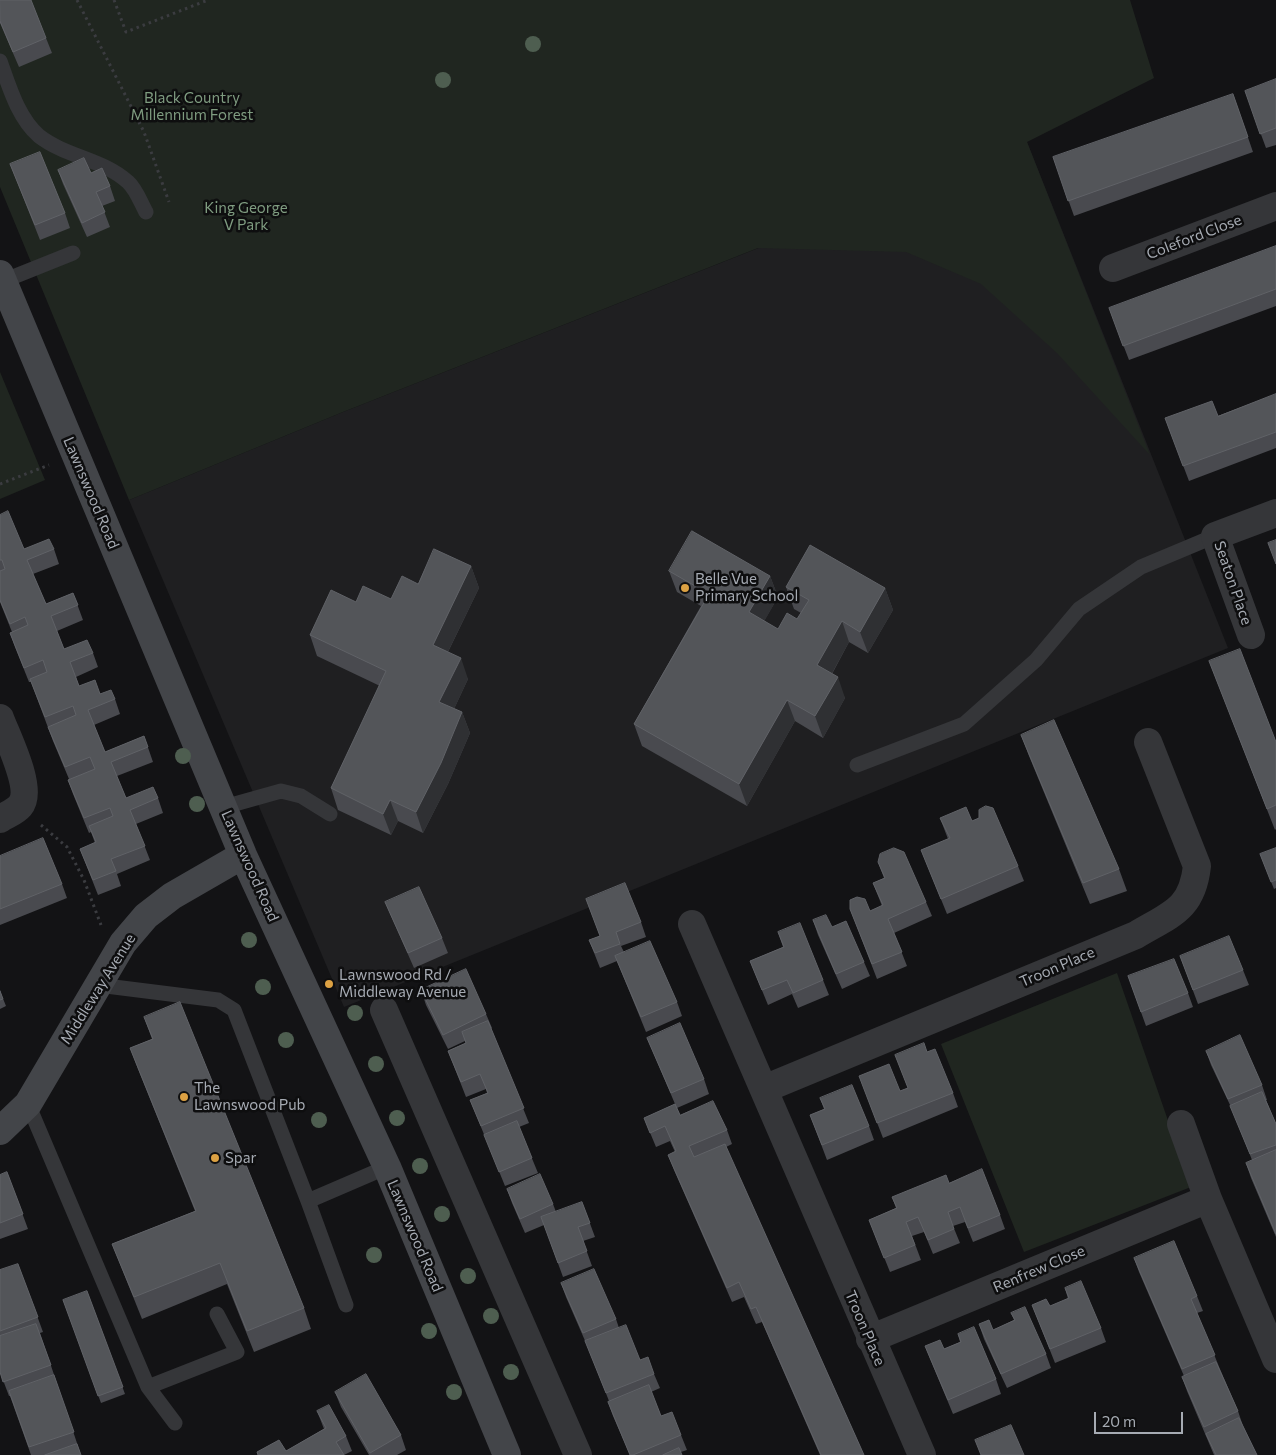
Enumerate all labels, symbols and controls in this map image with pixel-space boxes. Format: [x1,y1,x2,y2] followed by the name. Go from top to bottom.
[131,89,253,124] park label: Black Country Millennium Forest
[204,199,288,234] park label: King George V Park
[1144,211,1244,263] street label: Coleford Close
[59,434,123,552] street label: Lawnswood Road
[1210,539,1256,627] street label: Seaton Place
[695,570,798,605] place label: Belle Vue Primary School
[679,582,691,594] marker: Belle Vue Primary School
[217,808,283,924] street label: Lawnswood Road
[57,930,139,1048] street label: Middleway Avenue
[1017,943,1097,991] street label: Troon Place
[339,966,466,1001] place label: Lawnswood Rd / Middleway Avenue
[323,978,335,990] marker: Lawnswood Rd / Middleway Avenue
[194,1079,305,1114] place label: The Lawnswood Pub
[178,1091,190,1103] marker: The Lawnswood Pub
[225,1149,257,1167] place label: Spar
[209,1152,221,1164] marker: Spar
[383,1177,447,1295] street label: Lawnswood Road
[990,1242,1088,1296] street label: Renfrew Close
[841,1288,889,1368] street label: Troon Place
[1096,1402,1185,1434] scale bar
[1102,1412,1136,1430] text: 20 m

